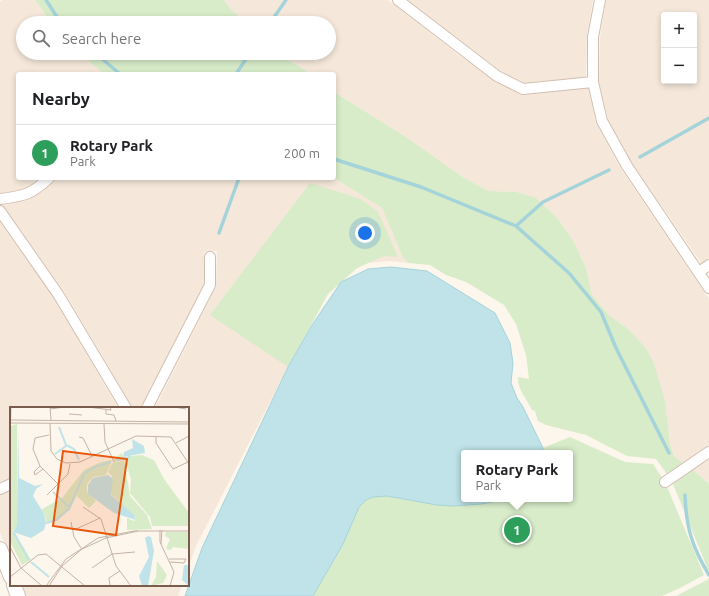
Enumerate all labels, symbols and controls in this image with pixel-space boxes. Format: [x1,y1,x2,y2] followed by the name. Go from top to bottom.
[661,12,697,84] map controls
[661,12,697,48] button: +
[16,16,336,60] search box
[30,27,52,49] icon: search
[62,30,141,47] text: Search here
[661,48,697,84] button: −
[32,89,90,108] text: Nearby
[70,137,153,154] text: Rotary Park
[41,146,49,160] text: 1
[284,146,320,160] text: 200 m
[70,154,96,168] text: Park
[355,223,375,243] your location
[10,407,189,586] inset map
[461,450,573,502] popup
[475,461,559,478] text: Rotary Park
[475,478,501,492] text: Park
[504,515,530,545] pin: 1

